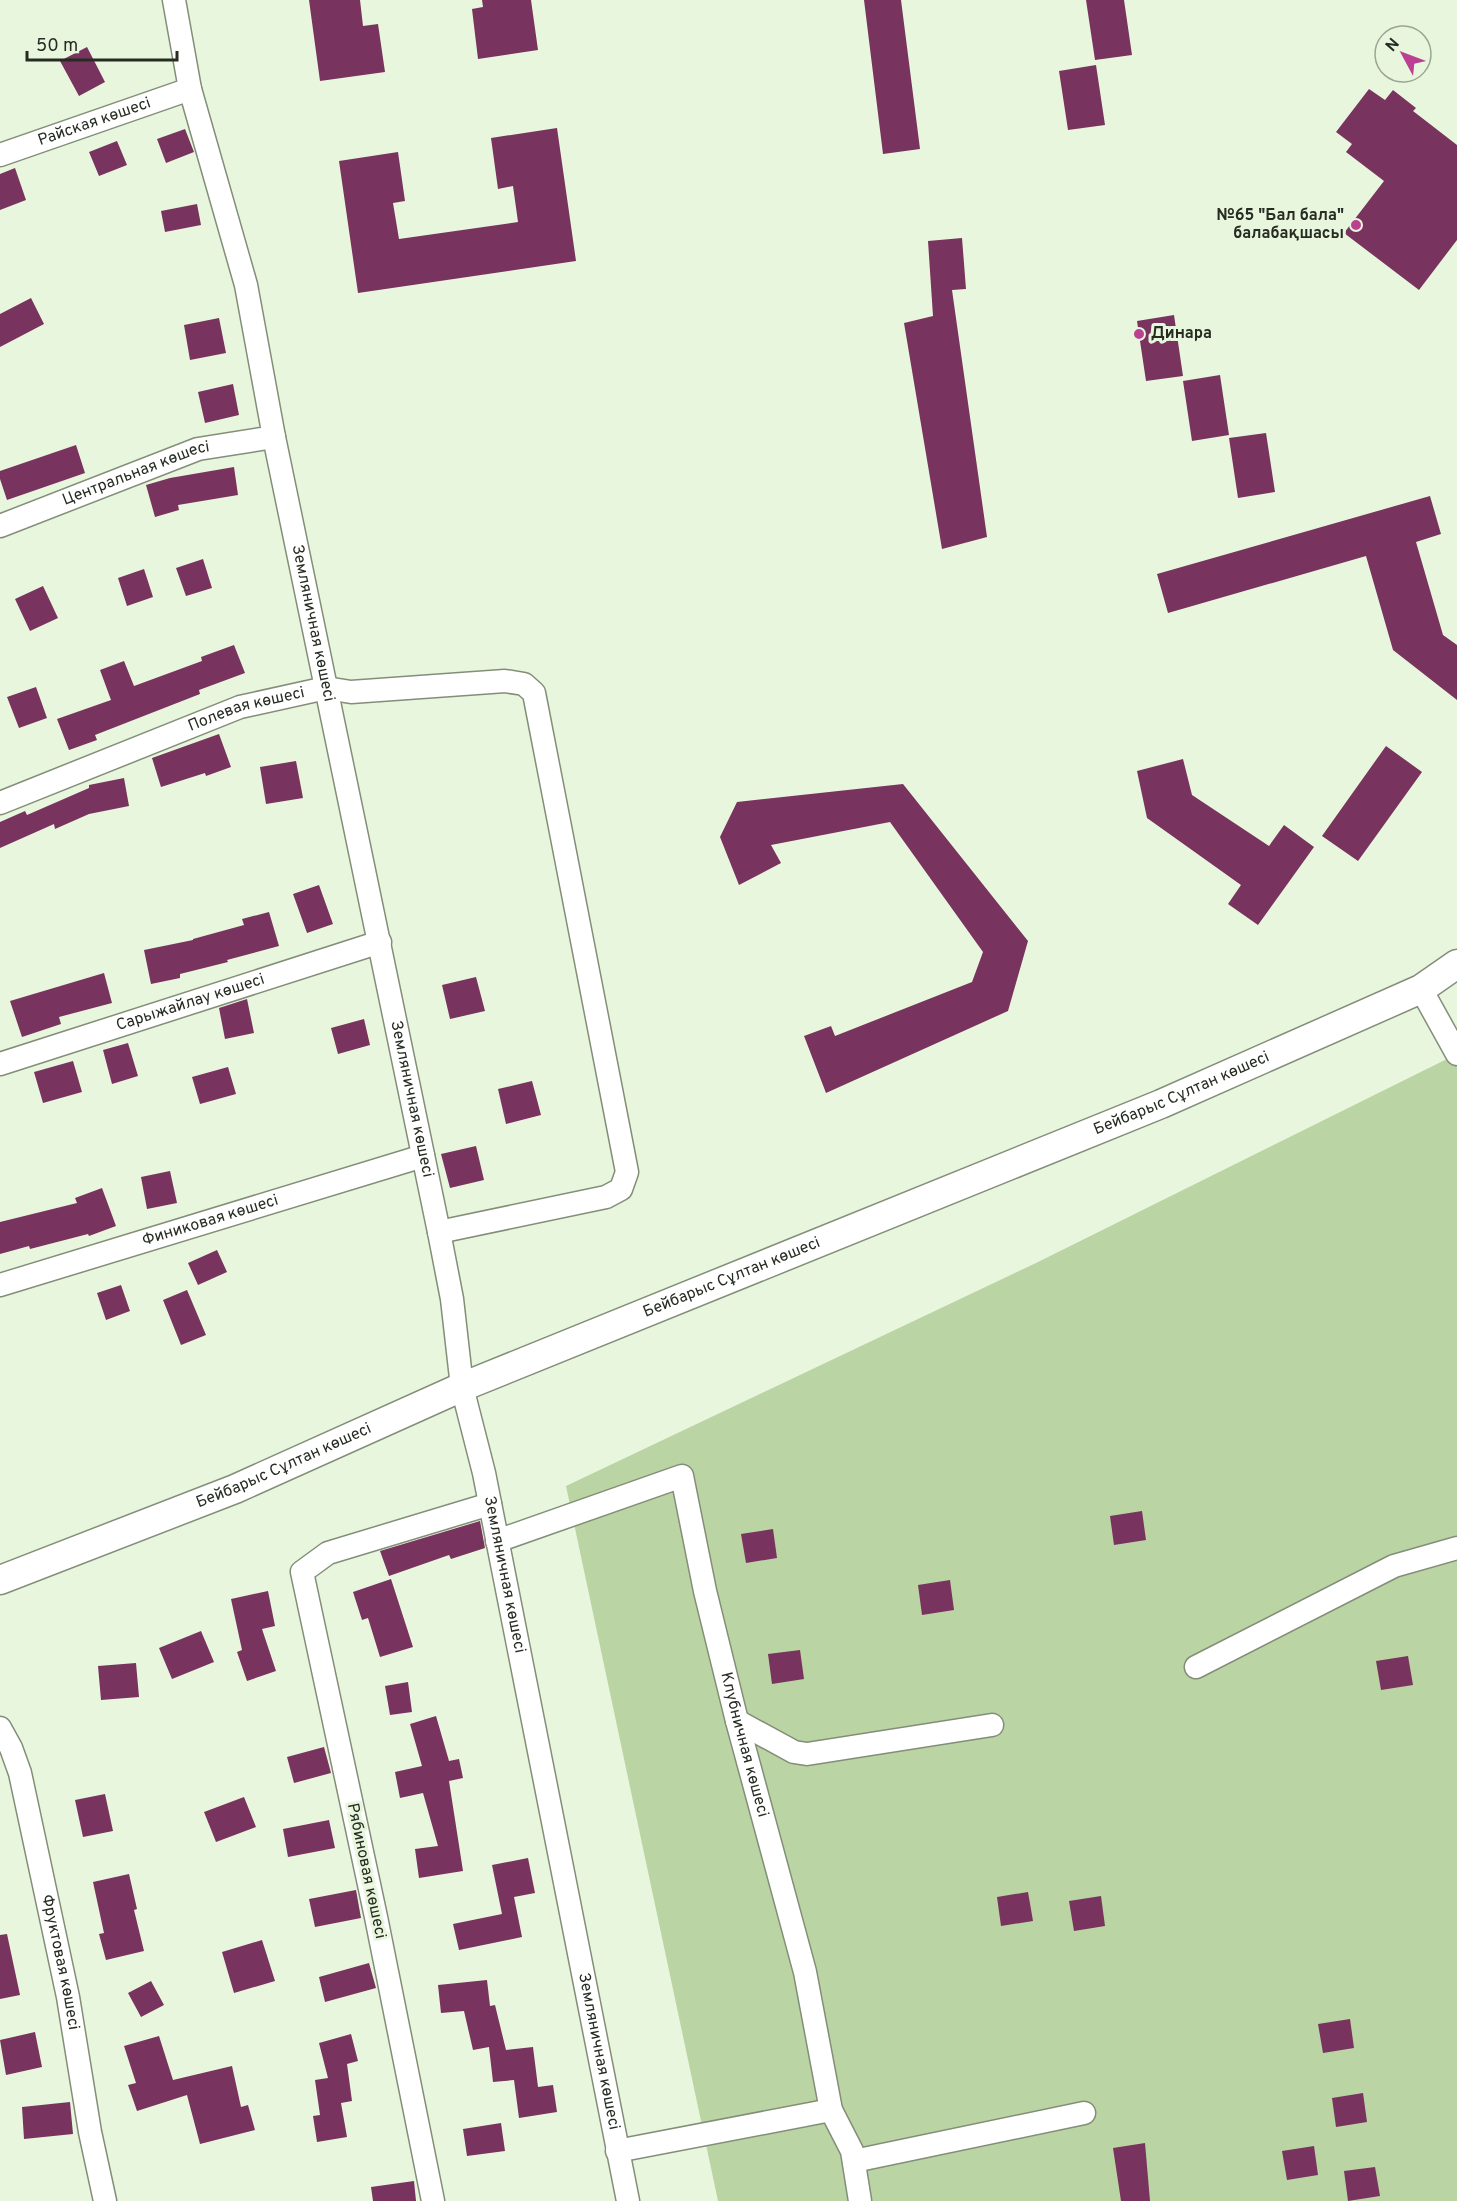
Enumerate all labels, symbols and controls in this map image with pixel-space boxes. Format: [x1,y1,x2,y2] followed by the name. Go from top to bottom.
[27,24,177,62] scale bar
[1373,24,1433,84] north arrow
[36,35,78,58] text: 50 m
[1382,35,1405,56] text: N
[35,93,154,151] street label: Райская көшесі
[1216,206,1344,244] place label: №65 "Бал бала" балабақшасы
[1349,218,1363,232] marker: №65 "Бал бала" балабақшасы
[1151,324,1212,344] place label: Динара
[1132,327,1146,341] marker: Динара
[60,437,211,511] street label: Центральная көшесі
[287,543,339,703] street label: Земляничная көшесі
[185,683,307,737] street label: Полевая көшесі
[114,970,267,1036] street label: Сарыжайлау көшесі
[385,1019,437,1179] street label: Земляничная көшесі
[1091,1047,1273,1140] street label: Бейбарыс Сұлтан көшесі
[140,1191,281,1251] street label: Финиковая көшесі
[640,1233,823,1323] street label: Бейбарыс Сұлтан көшесі
[193,1419,375,1513] street label: Бейбарыс Сұлтан көшесі
[479,1494,529,1655] street label: Земляничная көшесі
[715,1670,773,1819] street label: Клубничная көшесі
[342,1801,390,1941] street label: Рябиновая көшесі
[36,1893,83,2032] street label: Фруктовая көшесі
[573,1971,624,2132] street label: Земляничная көшесі

